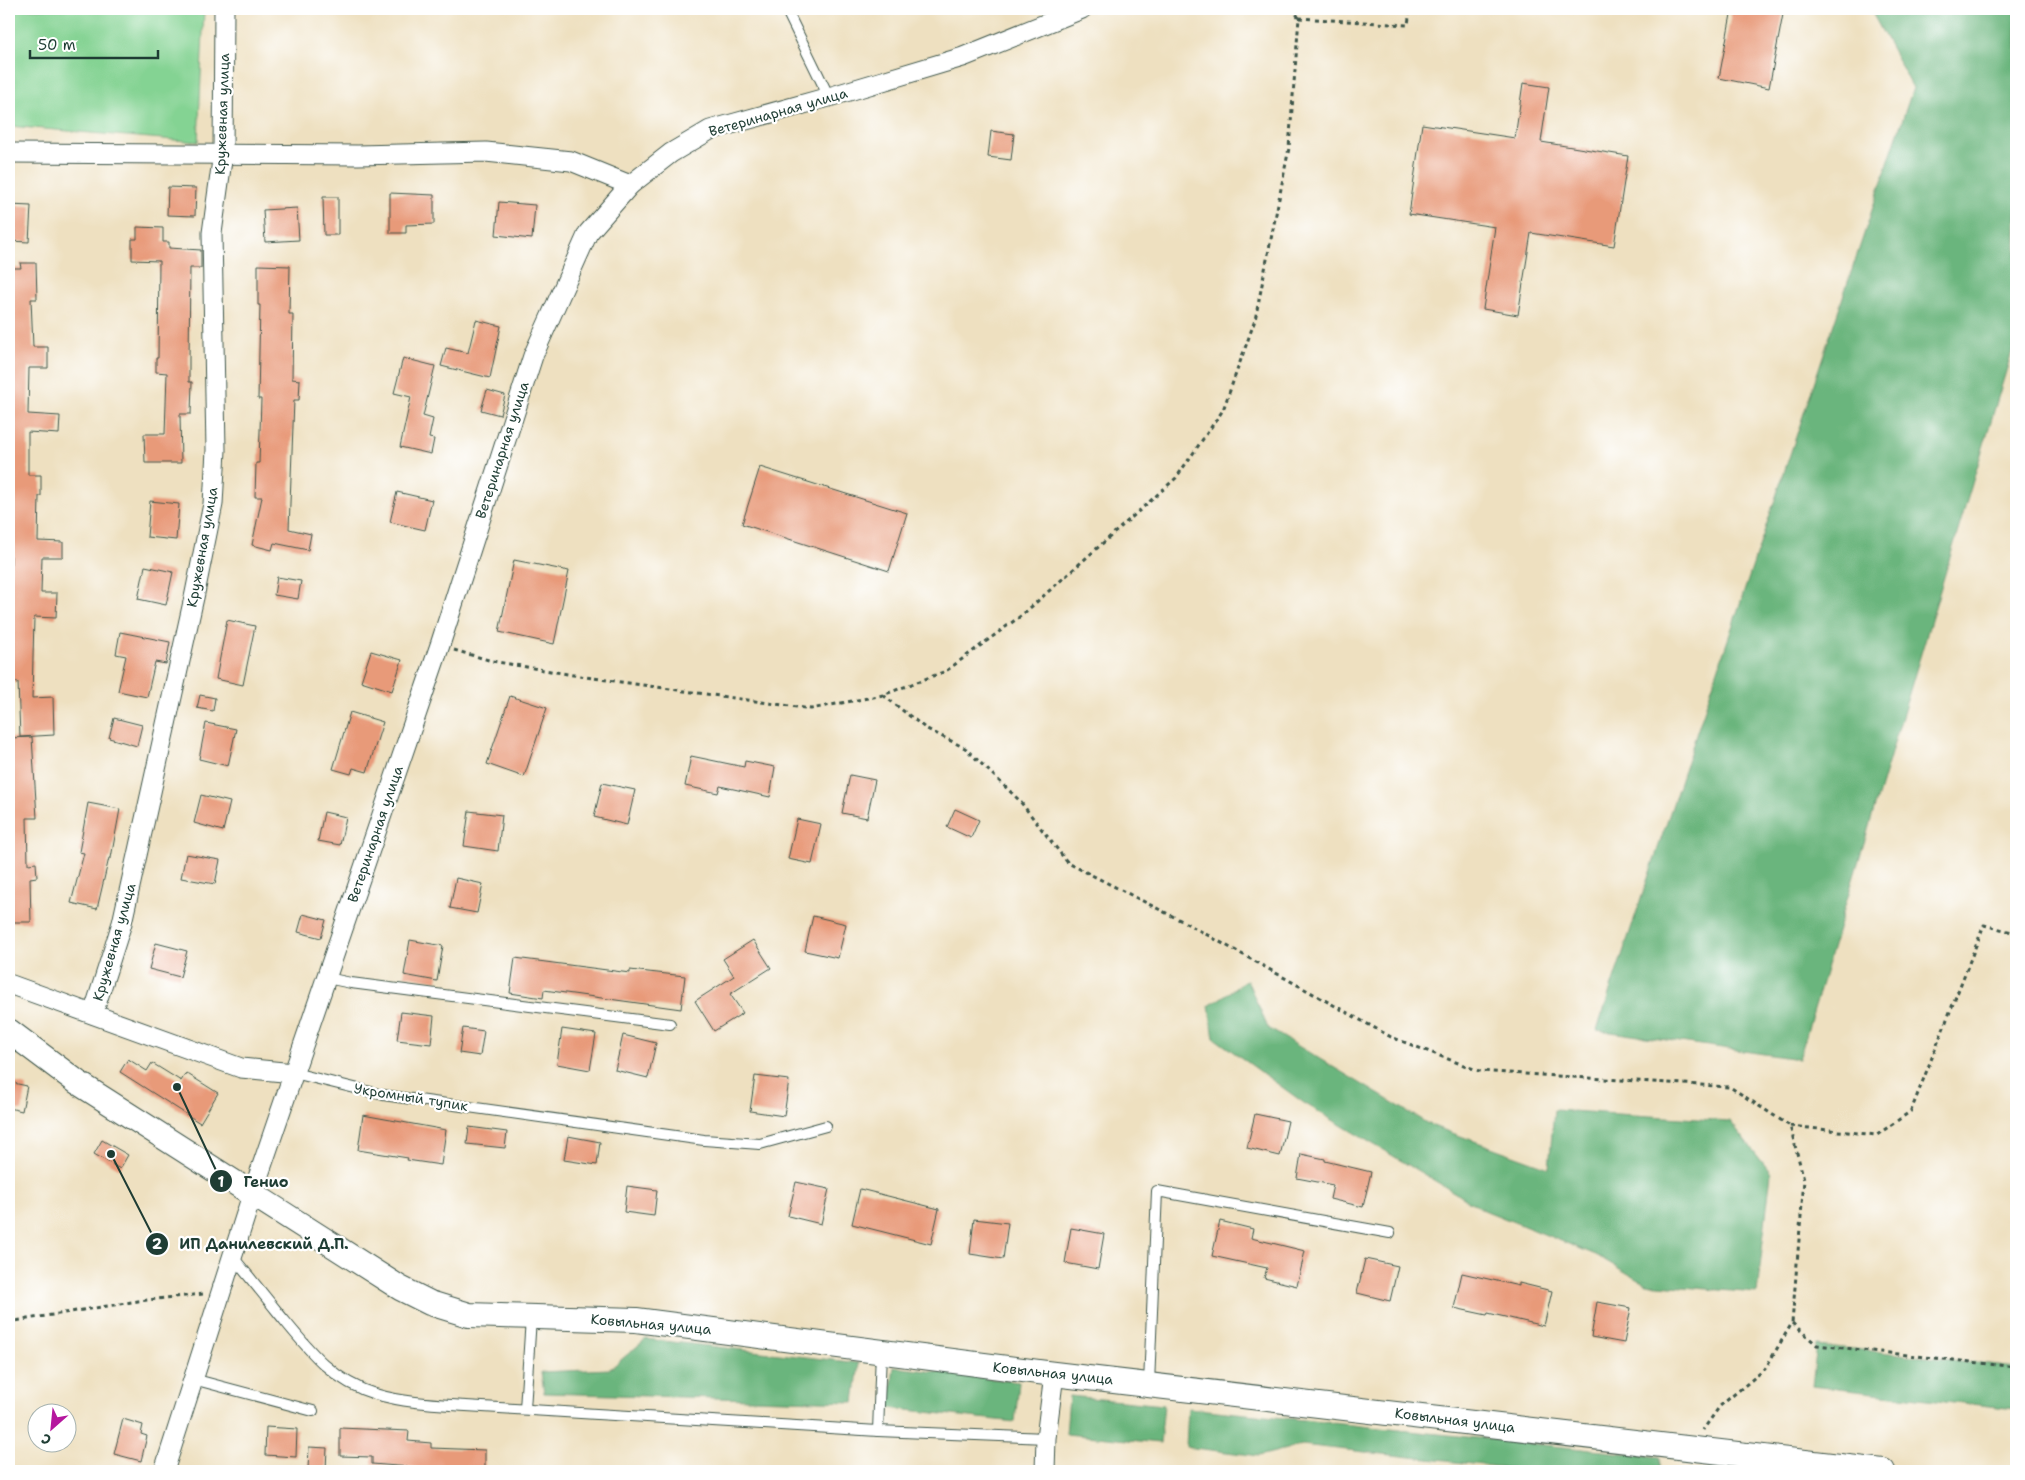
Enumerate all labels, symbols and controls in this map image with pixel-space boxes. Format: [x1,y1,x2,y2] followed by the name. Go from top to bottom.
[30,28,158,60] scale bar
[38,35,76,55] text: 50 m
[211,52,233,175] street label: Кружевная улица
[707,84,850,140] street label: Ветеринарная улица
[471,379,533,521] street label: Ветеринарная улица
[183,485,221,609] street label: Кружевная улица
[343,763,407,905] street label: Ветеринарная улица
[89,881,140,1003] street label: Кружевная улица
[353,1079,470,1115] street label: Укромный тупик
[209,1166,299,1196] callout: Генио
[218,1172,225,1192] text: 1
[243,1172,289,1192] text: Генио
[145,1229,359,1259] callout: ИП Данилевский Д.П.
[152,1234,163,1254] text: 2
[179,1234,349,1254] text: ИП Данилевский Д.П.
[590,1310,712,1338] street label: Ковыльная улица
[992,1358,1114,1388] street label: Ковыльная улица
[28,1402,78,1452] north arrow
[1394,1404,1516,1436] street label: Ковыльная улица
[38,1430,54,1450] text: С

